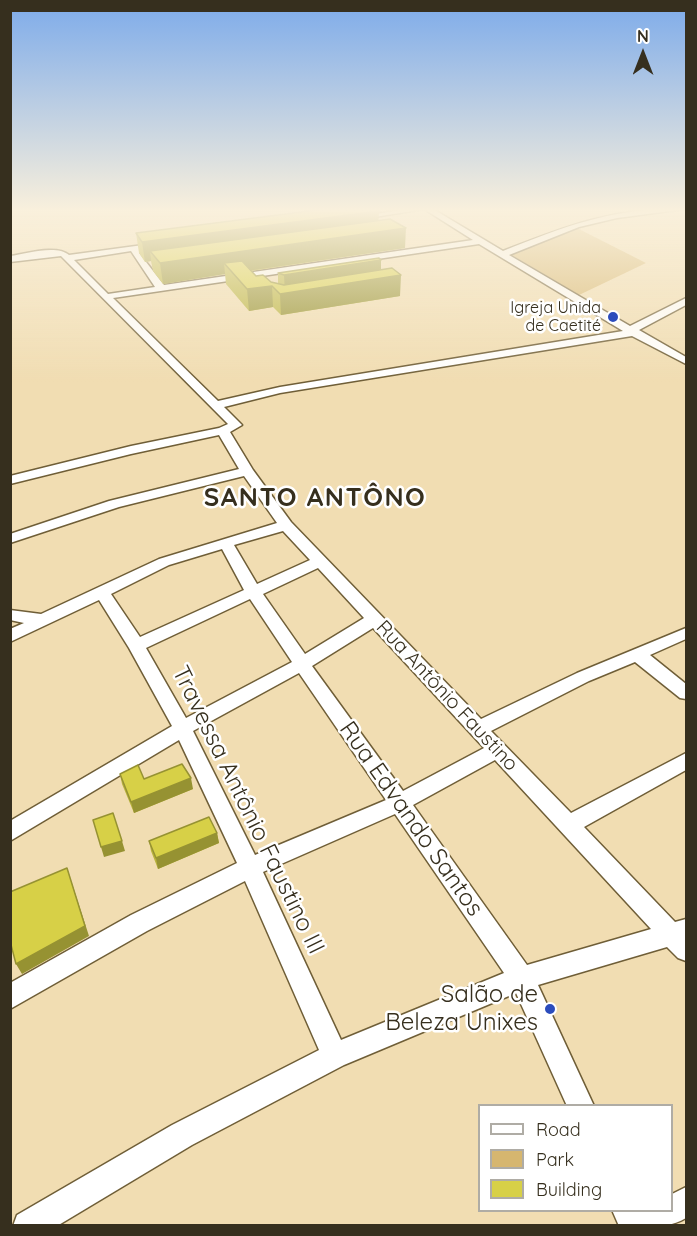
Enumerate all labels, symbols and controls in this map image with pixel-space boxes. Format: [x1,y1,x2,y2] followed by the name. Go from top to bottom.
[613,24,673,84] north arrow
[637,26,649,46] text: N
[510,298,601,336] place label: Igreja Unida de Caetité
[606,310,620,324] marker: Igreja Unida de Caetité
[204,482,426,514] district label: SANTO ANTÔNO
[371,616,523,776] street label: Rua Antônio Faustino
[166,661,330,959] street label: Travessa Antônio Faustino III
[333,716,489,922] street label: Rua Edvando Santos
[385,981,538,1037] place label: Salão de Beleza Unixes
[543,1002,557,1016] marker: Salão de Beleza Unixes
[478,1104,673,1212] legend
[536,1118,581,1141] text: Road
[536,1148,574,1171] text: Park
[536,1178,602,1201] text: Building

